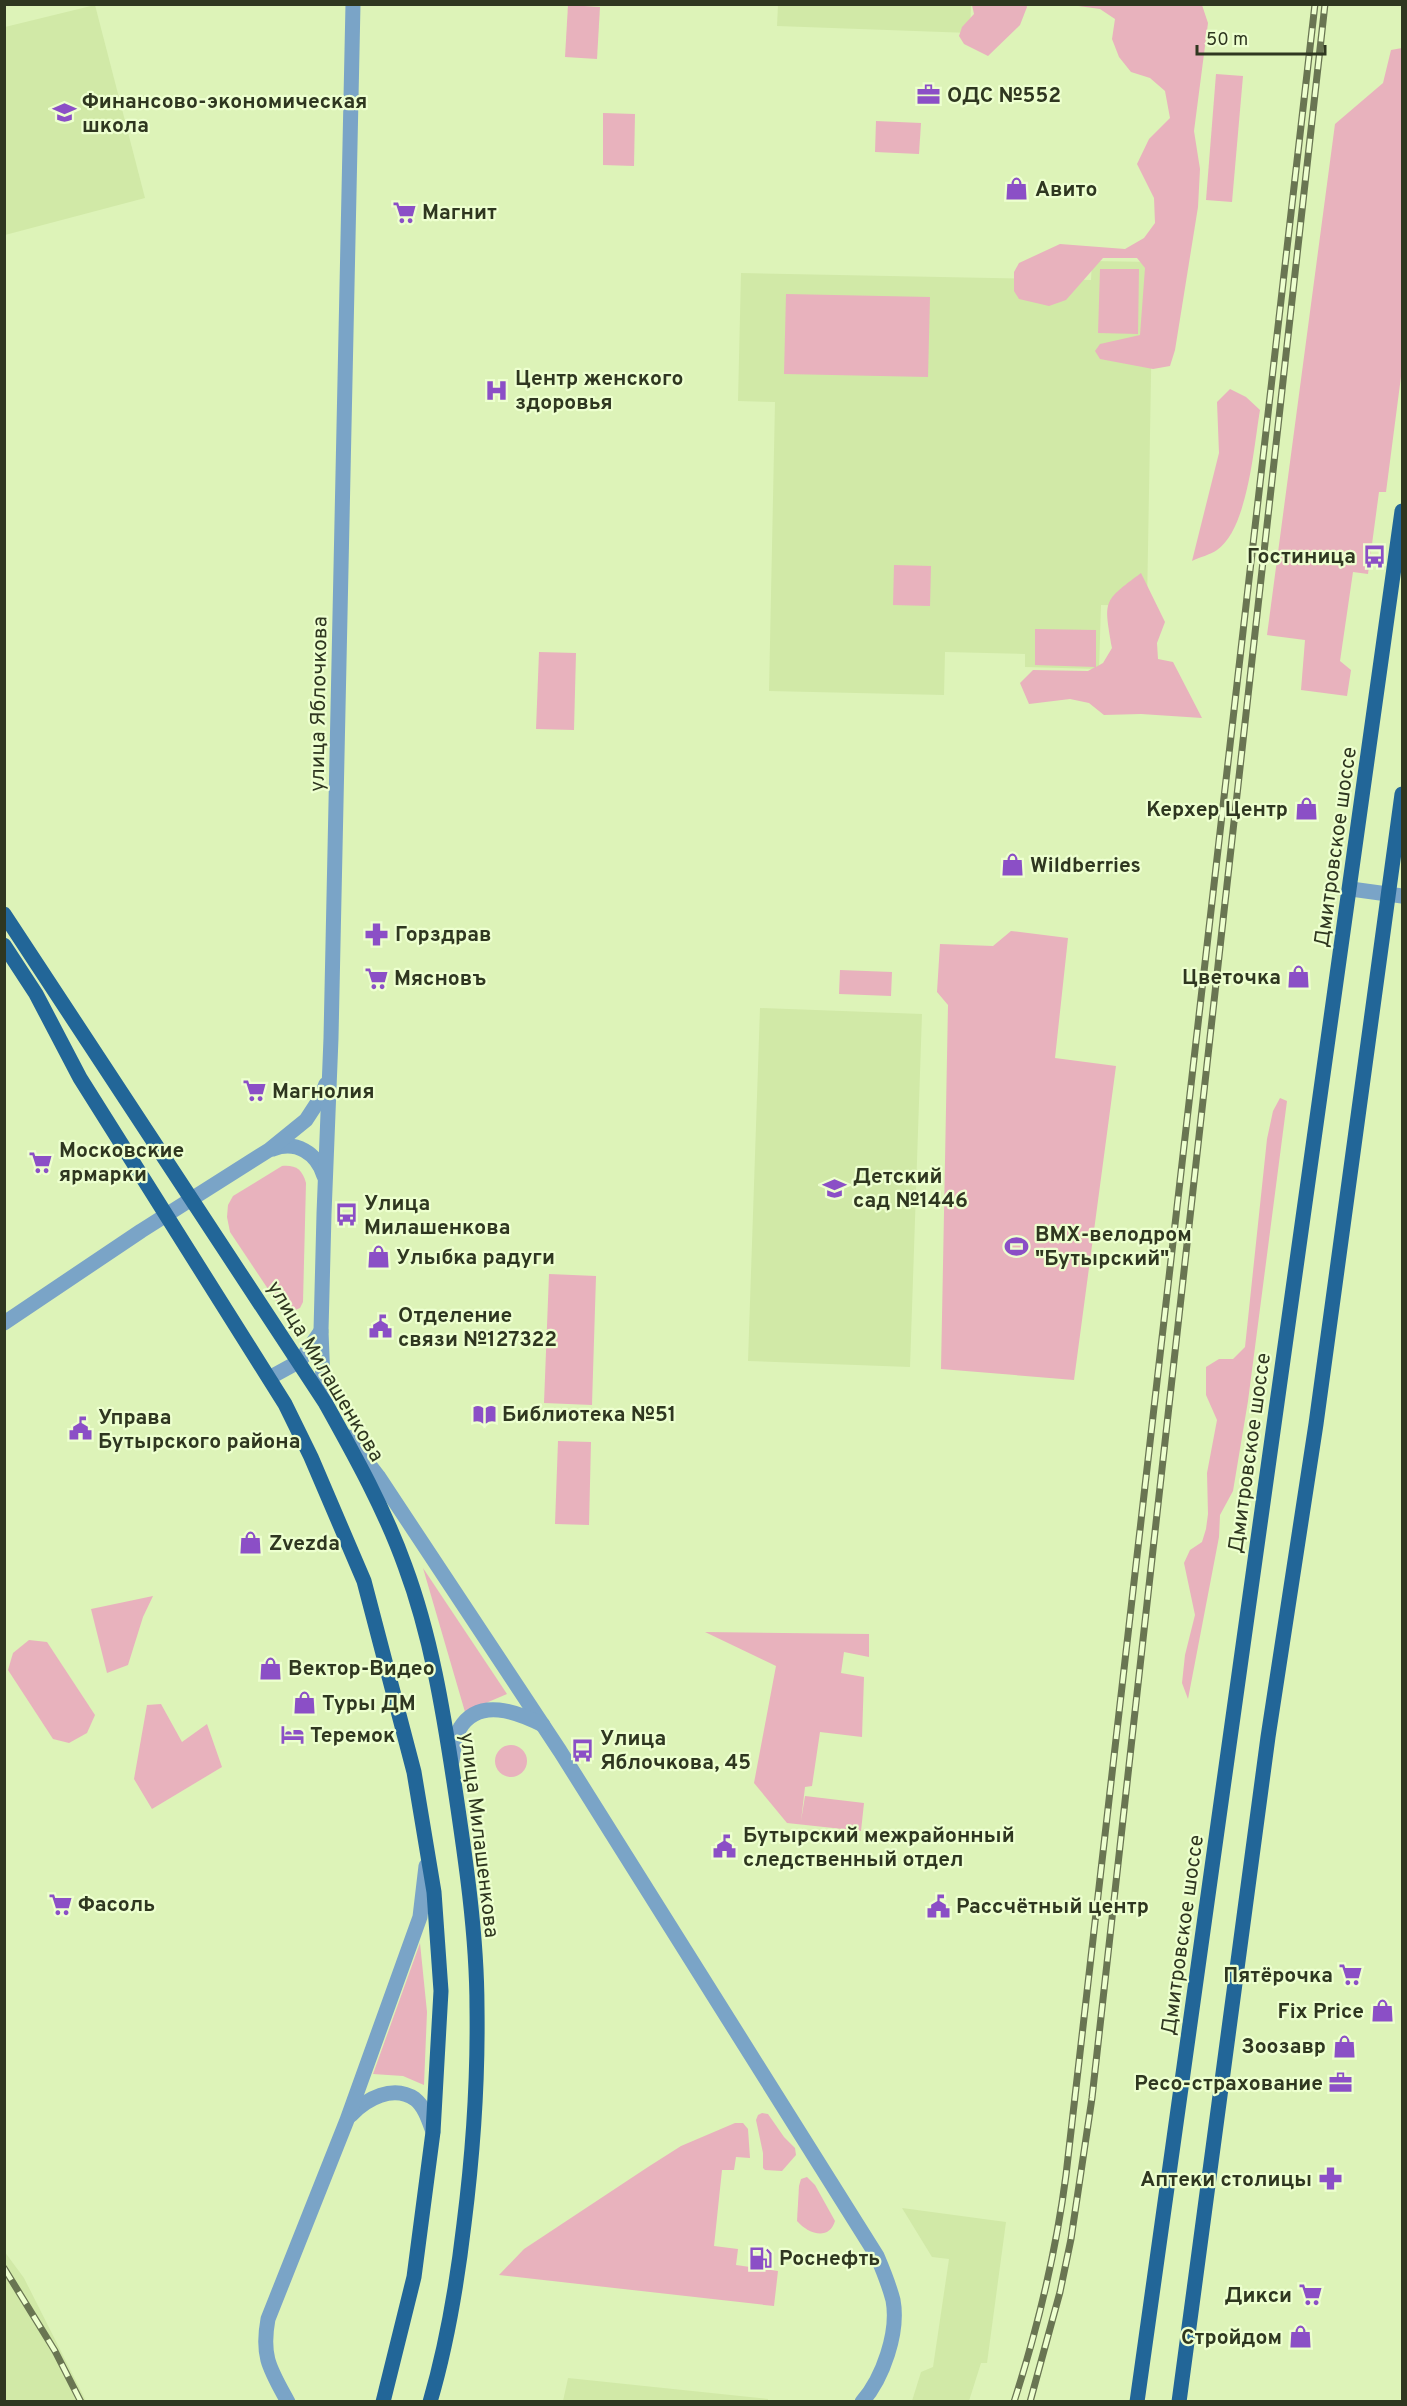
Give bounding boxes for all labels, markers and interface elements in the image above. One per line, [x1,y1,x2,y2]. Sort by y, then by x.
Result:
scale bar [1197,18,1324,56]
text: 50 m [1206,29,1248,52]
office icon: ОДС №552 [916,82,942,108]
place label: ОДС №552 [947,83,1061,110]
place label: Финансово-экономическая школа [82,89,367,140]
school or university icon: Финансово-экономическая школа [51,100,77,126]
shop icon: Авито [1004,176,1030,202]
place label: Авито [1035,177,1097,204]
supermarket icon: Магнит [391,199,417,225]
place label: Магнит [422,200,497,227]
place label: Центр женского здоровья [515,366,684,417]
hospital icon: Центр женского здоровья [484,377,510,403]
bus stop icon: Гостиница [1361,543,1387,569]
place label: Гостиница [1247,544,1356,571]
street label: улица Яблочкова [304,616,335,792]
street label: Дмитровское шоссе [1309,745,1364,949]
shop icon: Керхер Центр [1293,796,1319,822]
place label: Керхер Центр [1146,797,1288,824]
shop icon: Wildberries [999,852,1025,878]
place label: Wildberries [1030,853,1141,880]
pharmacy icon: Горздрав [364,921,390,947]
place label: Горздрав [395,922,491,949]
shop icon: Цветочка [1286,964,1312,990]
supermarket icon: Мясновъ [363,965,389,991]
place label: Цветочка [1182,965,1281,992]
place label: Мясновъ [394,966,486,993]
supermarket icon: Магнолия [241,1078,267,1104]
place label: Магнолия [272,1079,375,1106]
place label: Московские ярмарки [59,1138,184,1189]
supermarket icon: Московские ярмарки [28,1149,54,1175]
place label: Детский сад №1446 [853,1164,968,1215]
school or university icon: Детский сад №1446 [822,1175,848,1201]
place label: Улица Милашенкова [364,1191,510,1242]
bus stop icon: Улица Милашенкова [333,1202,359,1228]
place label: BMX-велодром "Бутырский" [1035,1222,1192,1273]
sports icon: BMX-велодром "Бутырский" [1004,1233,1030,1259]
shop icon: Улыбка радуги [365,1244,391,1270]
place label: Улыбка радуги [396,1245,555,1272]
street label: улица Милашенкова [260,1276,389,1467]
place label: Отделение связи №127322 [398,1303,557,1354]
public building icon: Отделение связи №127322 [367,1314,393,1340]
street label: Дмитровское шоссе [1223,1351,1278,1555]
library icon: Библиотека №51 [471,1401,497,1427]
place label: Библиотека №51 [502,1402,676,1429]
place label: Управа Бутырского района [98,1405,300,1456]
public building icon: Управа Бутырского района [67,1416,93,1442]
shop icon: Zvezda [238,1530,264,1556]
place label: Zvezda [269,1531,340,1558]
shop icon: Вектор-Видео [257,1655,283,1681]
place label: Вектор-Видео [288,1656,435,1683]
shop icon: Туры ДМ [291,1690,317,1716]
place label: Туры ДМ [322,1691,416,1718]
hotel icon: Теремок [279,1722,305,1748]
place label: Теремок [310,1723,395,1750]
place label: Улица Яблочкова, 45 [600,1726,751,1777]
street label: улица Милашенкова [453,1731,504,1939]
bus stop icon: Улица Яблочкова, 45 [569,1737,595,1763]
place label: Бутырский межрайонный следственный отдел [743,1823,1015,1874]
street label: Дмитровское шоссе [1156,1833,1211,2037]
public building icon: Бутырский межрайонный следственный отдел [712,1834,738,1860]
supermarket icon: Фасоль [47,1891,73,1917]
place label: Фасоль [78,1892,155,1919]
public building icon: Рассчётный центр [925,1893,951,1919]
place label: Рассчётный центр [956,1894,1149,1921]
supermarket icon: Пятёрочка [1338,1962,1364,1988]
place label: Пятёрочка [1223,1963,1333,1990]
shop icon: Fix Price [1369,1998,1395,2024]
place label: Fix Price [1278,1999,1364,2026]
shop icon: Зоозавр [1331,2033,1357,2059]
place label: Зоозавр [1241,2034,1326,2061]
office icon: Ресо-страхование [1328,2070,1354,2096]
place label: Ресо-страхование [1134,2071,1323,2098]
pharmacy icon: Аптеки столицы [1317,2166,1343,2192]
place label: Аптеки столицы [1140,2167,1312,2194]
fuel station icon: Роснефть [748,2245,774,2271]
place label: Роснефть [779,2246,880,2273]
supermarket icon: Дикси [1297,2282,1323,2308]
place label: Дикси [1225,2283,1292,2310]
shop icon: Стройдом [1287,2324,1313,2350]
place label: Стройдом [1181,2325,1282,2352]

